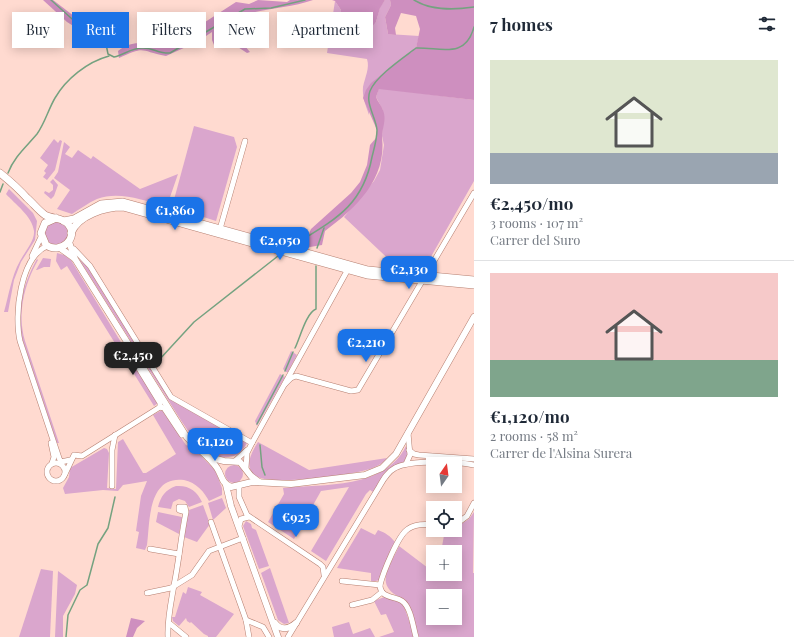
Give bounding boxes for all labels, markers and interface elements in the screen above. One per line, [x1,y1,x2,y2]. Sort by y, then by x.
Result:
chip: Buy [12,12,64,48]
chip: Rent [72,12,129,48]
chip: Filters [137,12,206,48]
chip: New [214,12,269,48]
chip: Apartment [277,12,373,48]
text: 7 homes [490,13,553,35]
icon: filters [756,13,778,35]
icon: home [598,86,670,158]
text: €2,450/mo [490,192,573,214]
pin: €1,860 [142,197,208,231]
text: €1,860 [155,201,195,218]
text: 3 rooms · 107 m² [490,214,583,231]
pin: €2,050 [247,227,313,261]
text: €2,050 [259,231,301,248]
text: Carrer del Suro [490,231,580,248]
pin: €2,130 [376,256,442,290]
text: €2,130 [390,260,428,277]
icon: home [598,299,670,371]
pin: €2,210 [333,329,399,363]
text: €2,210 [347,333,385,350]
pin: €2,450 [100,342,166,376]
text: €2,450 [113,346,153,363]
text: €1,120/mo [490,405,570,427]
text: 2 rooms · 58 m² [490,427,578,444]
pin: €1,120 [182,428,248,462]
text: €1,120 [197,432,233,449]
text: Carrer de l'Alsina Surera [490,444,632,461]
north arrow [426,457,462,493]
map controls [426,457,462,625]
button: locate [426,501,462,537]
pin: €925 [272,504,320,538]
text: €925 [282,508,310,525]
button: + [426,545,462,581]
button: − [426,589,462,625]

